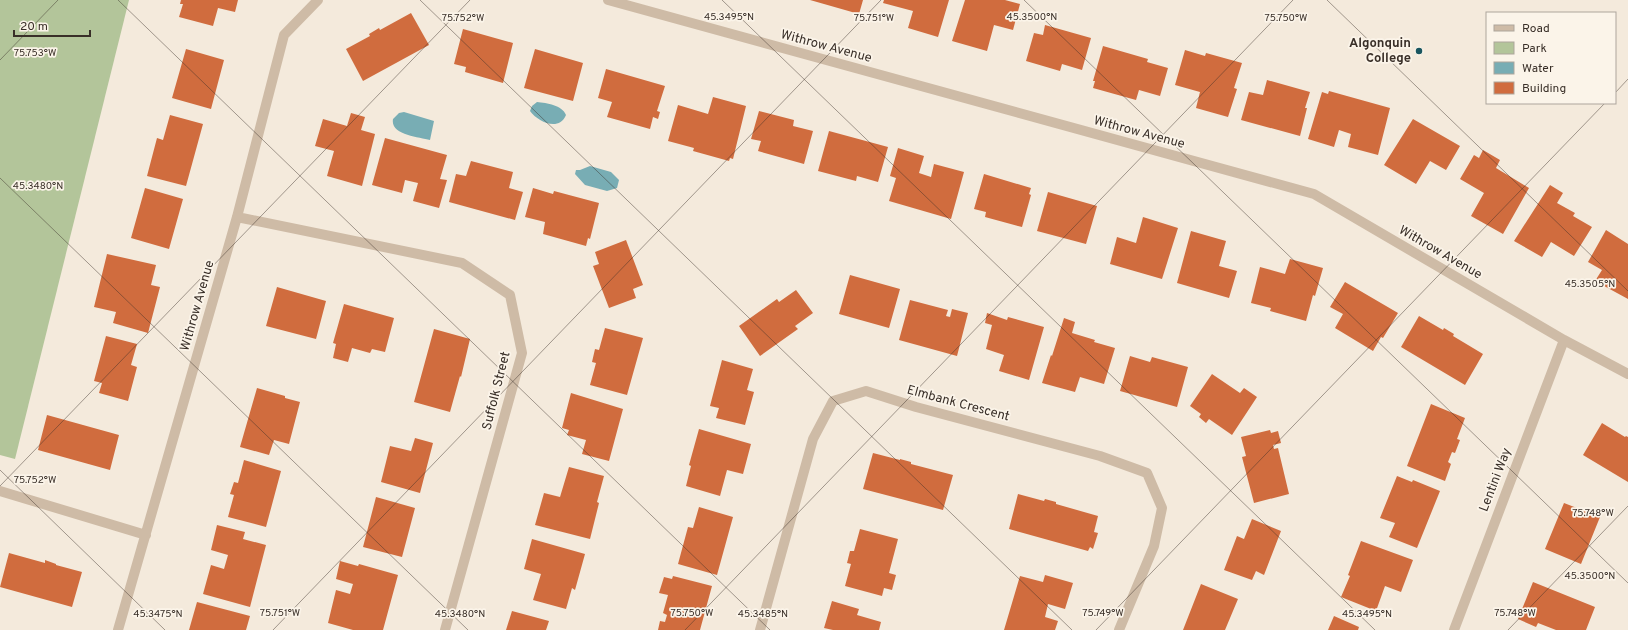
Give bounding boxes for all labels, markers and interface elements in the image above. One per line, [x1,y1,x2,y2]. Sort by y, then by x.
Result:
text: 45.3495°N [704,11,754,24]
text: 45.3500°N [1007,11,1057,24]
scale bar [14,12,90,38]
text: 75.752°W [442,12,484,25]
text: 75.751°W [854,12,894,25]
text: 75.750°W [1264,12,1308,25]
legend [1486,12,1616,104]
text: 20 m [20,19,48,35]
text: Road [1522,21,1550,37]
street label: Withrow Avenue [779,27,873,67]
place label: Algonquin College [1349,36,1411,67]
text: Park [1522,41,1547,57]
marker: Algonquin College [1414,46,1424,56]
text: 75.753°W [14,47,56,60]
text: Water [1522,61,1554,77]
text: Building [1522,81,1566,97]
street label: Withrow Avenue [1092,113,1186,153]
text: 45.3480°N [13,180,63,193]
street label: Withrow Avenue [1396,223,1484,283]
street label: Withrow Avenue [177,259,219,353]
text: 45.3505°N [1565,278,1615,291]
street label: Suffolk Street [480,350,514,432]
street label: Elmbank Crescent [905,383,1011,425]
street label: Lentini Way [1476,446,1516,514]
text: 75.752°W [14,474,56,487]
text: 75.748°W [1572,507,1614,520]
text: 45.3500°N [1565,570,1615,583]
text: 75.751°W [260,607,300,620]
text: 75.750°W [670,607,714,620]
text: 75.749°W [1082,607,1124,620]
text: 75.748°W [1494,607,1536,620]
text: 45.3475°N [133,608,183,621]
text: 45.3480°N [435,608,485,621]
text: 45.3485°N [738,608,788,621]
text: 45.3495°N [1342,608,1392,621]

